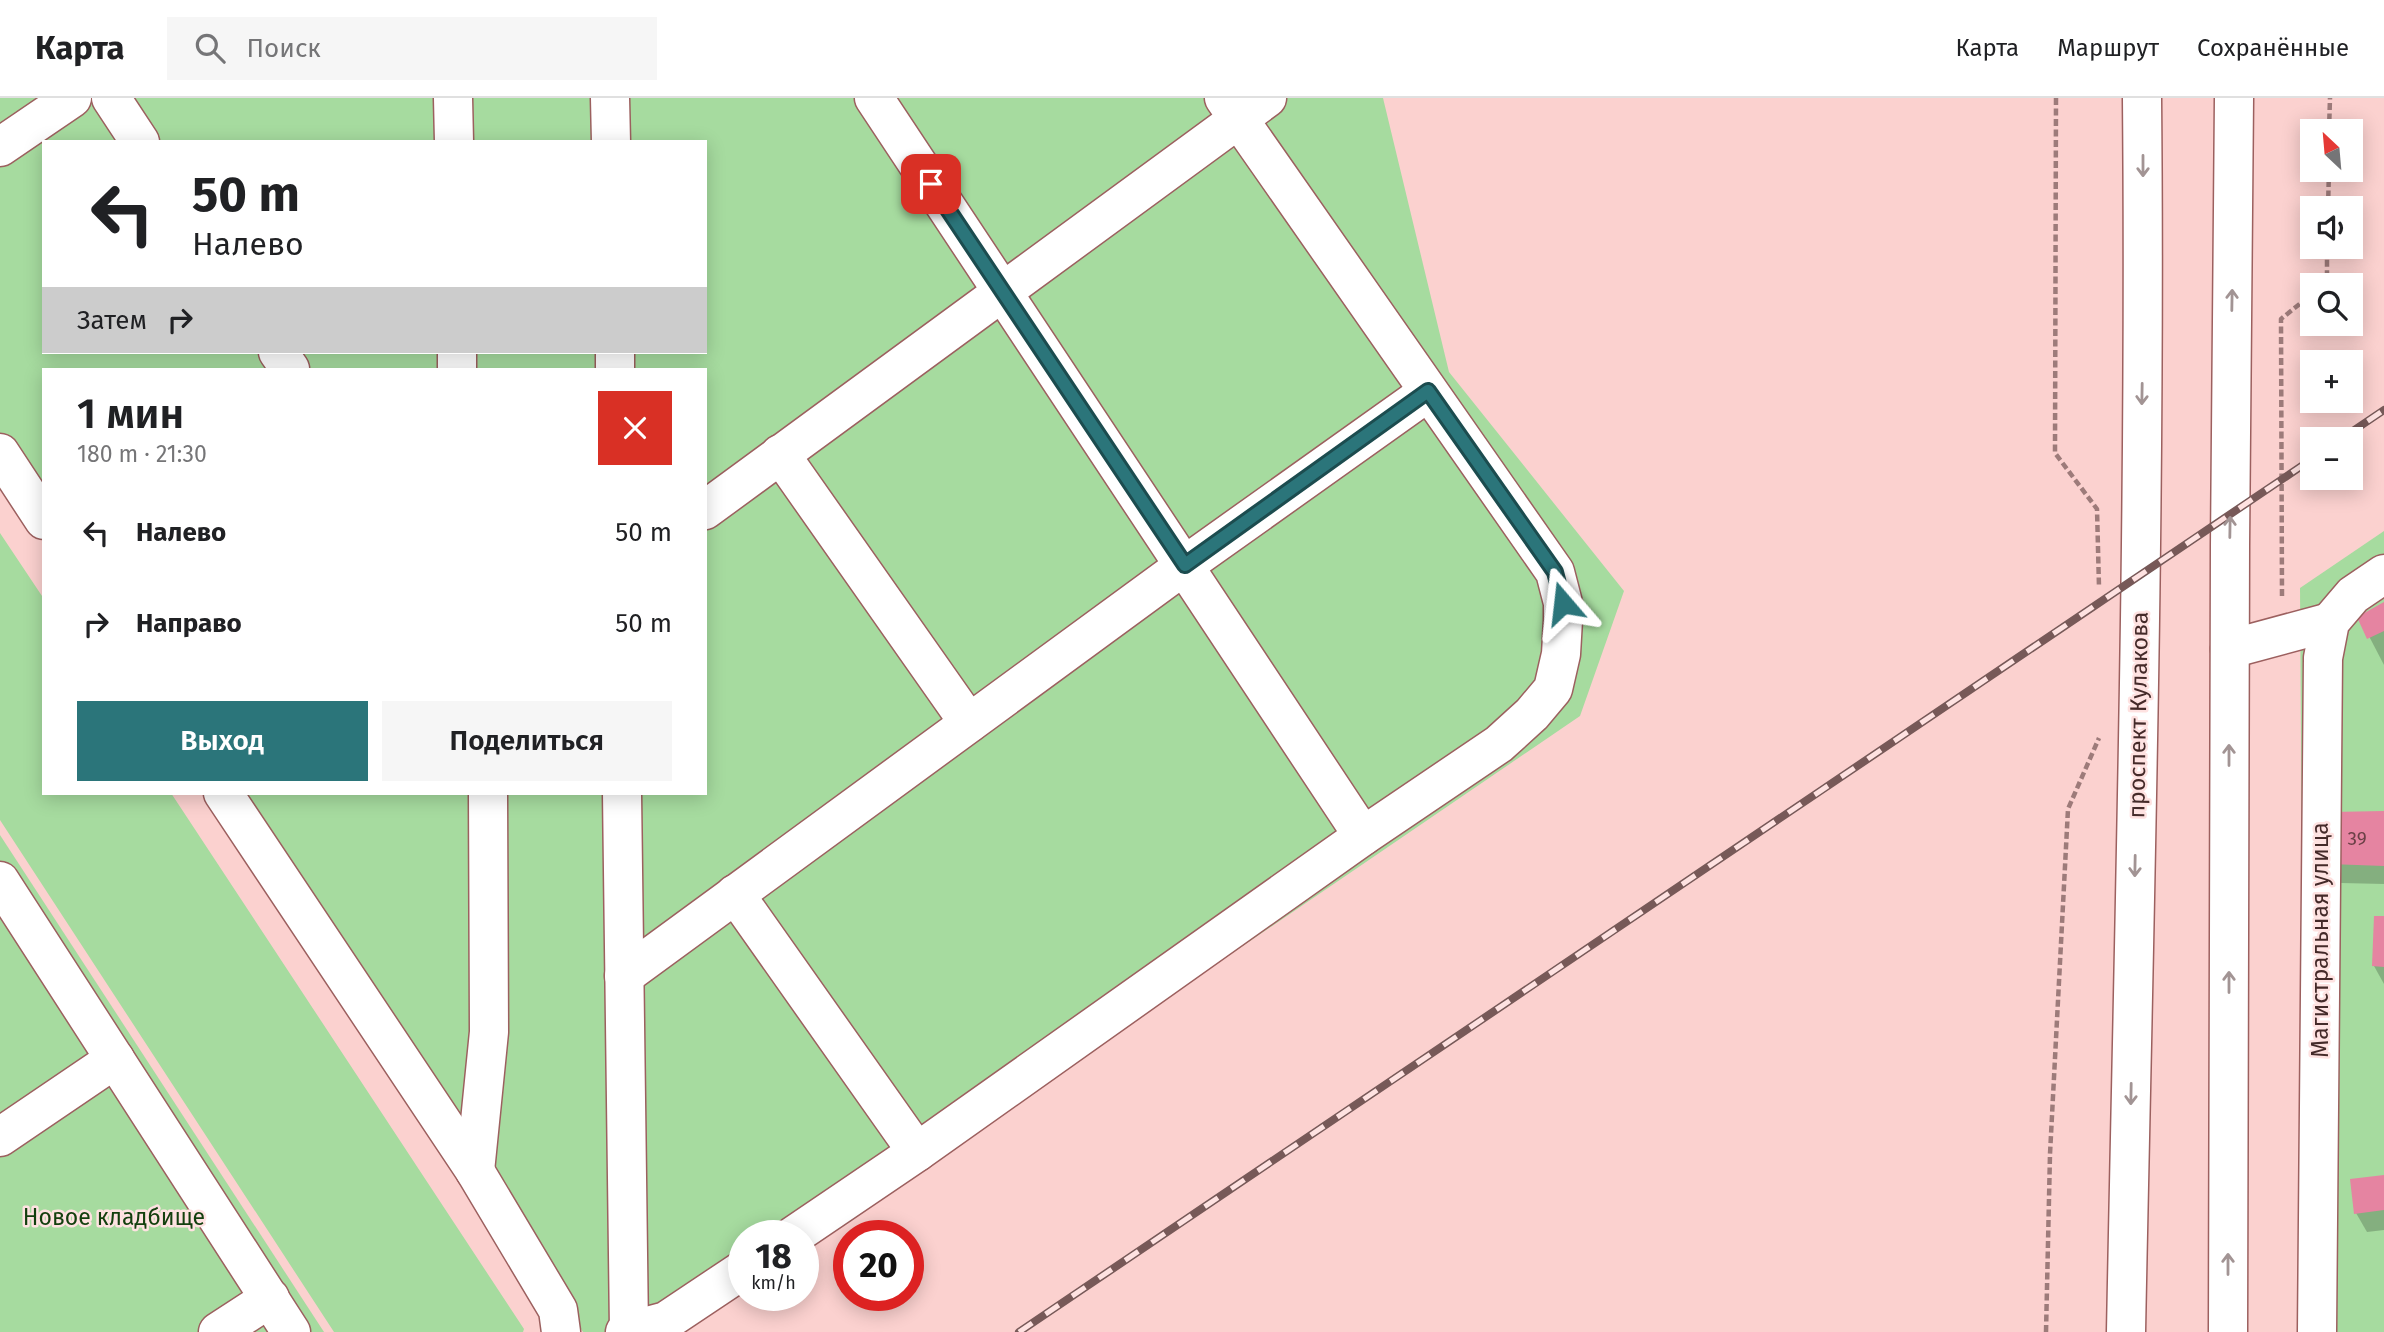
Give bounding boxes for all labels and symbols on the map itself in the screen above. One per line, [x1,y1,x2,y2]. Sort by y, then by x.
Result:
north arrow [2300,119,2362,182]
pin [901,154,961,214]
one-way arrow [2136,154,2150,177]
one-way arrow [2225,289,2239,312]
one-way arrow [2136,382,2149,405]
one-way arrow [2223,516,2237,539]
position arrow [1526,566,1600,640]
street label: проспект Кулакова [2122,611,2154,819]
one-way arrow [2222,744,2236,767]
street label: Магистральная улица [2306,822,2334,1058]
house number: 39 [2347,827,2367,850]
one-way arrow [2129,854,2142,877]
one-way arrow [2222,971,2236,994]
one-way arrow [2124,1082,2138,1105]
park label: Новое кладбище [23,1203,205,1231]
speed limit sign: 20 [833,1220,924,1311]
one-way arrow [2221,1253,2235,1276]

